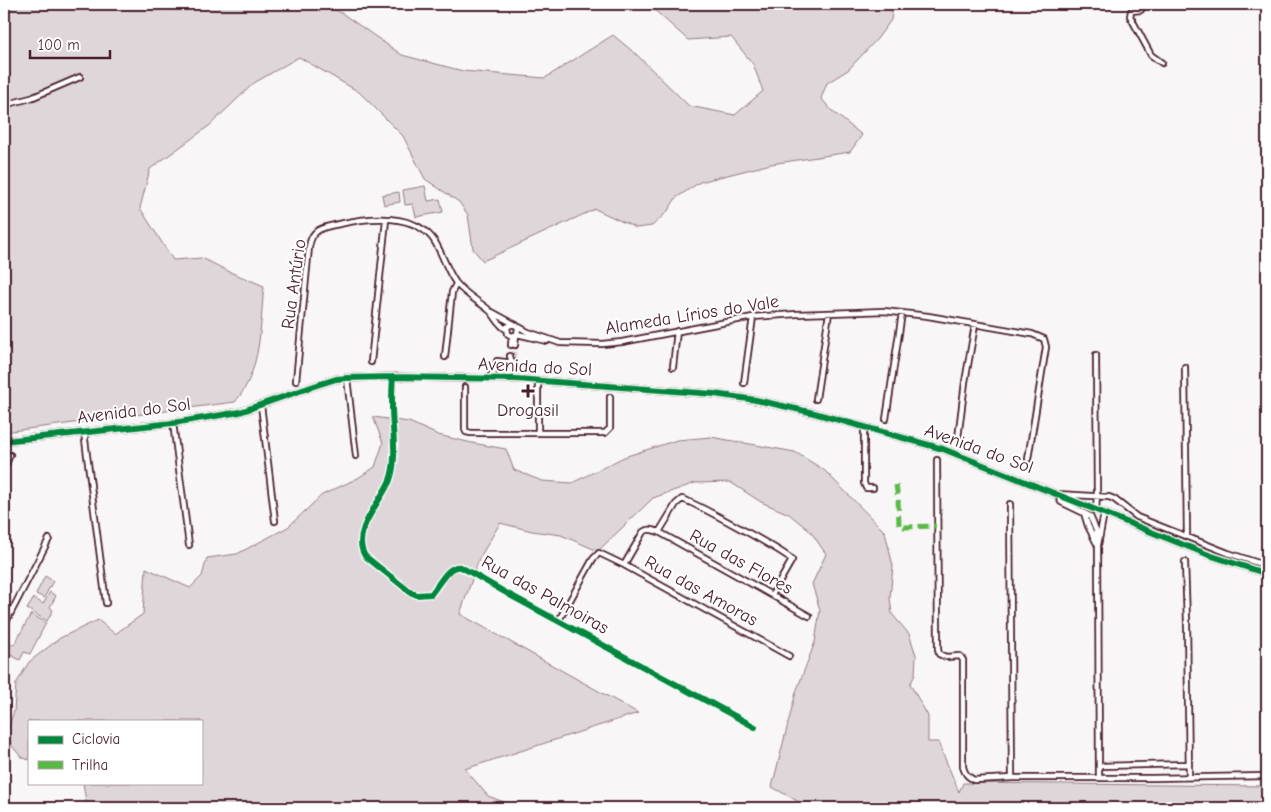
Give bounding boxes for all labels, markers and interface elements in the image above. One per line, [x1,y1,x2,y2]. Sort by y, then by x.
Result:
scale bar [30,28,110,60]
text: 100 m [38,36,80,54]
street label: Rua Antúrio [277,238,311,330]
street label: Alameda Lírios do Vale [604,291,780,339]
street label: Avenida do Sol [478,354,592,380]
marker: Drogasil [522,385,534,397]
street label: Avenida do Sol [76,394,192,428]
place label: Drogasil [497,400,559,421]
street label: Avenida do Sol [922,420,1036,478]
street label: Rua das Flores [686,525,796,599]
street label: Rua das Palmoiras [478,551,612,639]
street label: Rua das Amoras [641,551,761,631]
legend [28,720,202,784]
text: Ciclovia [72,730,120,748]
text: Trilha [72,756,108,774]

